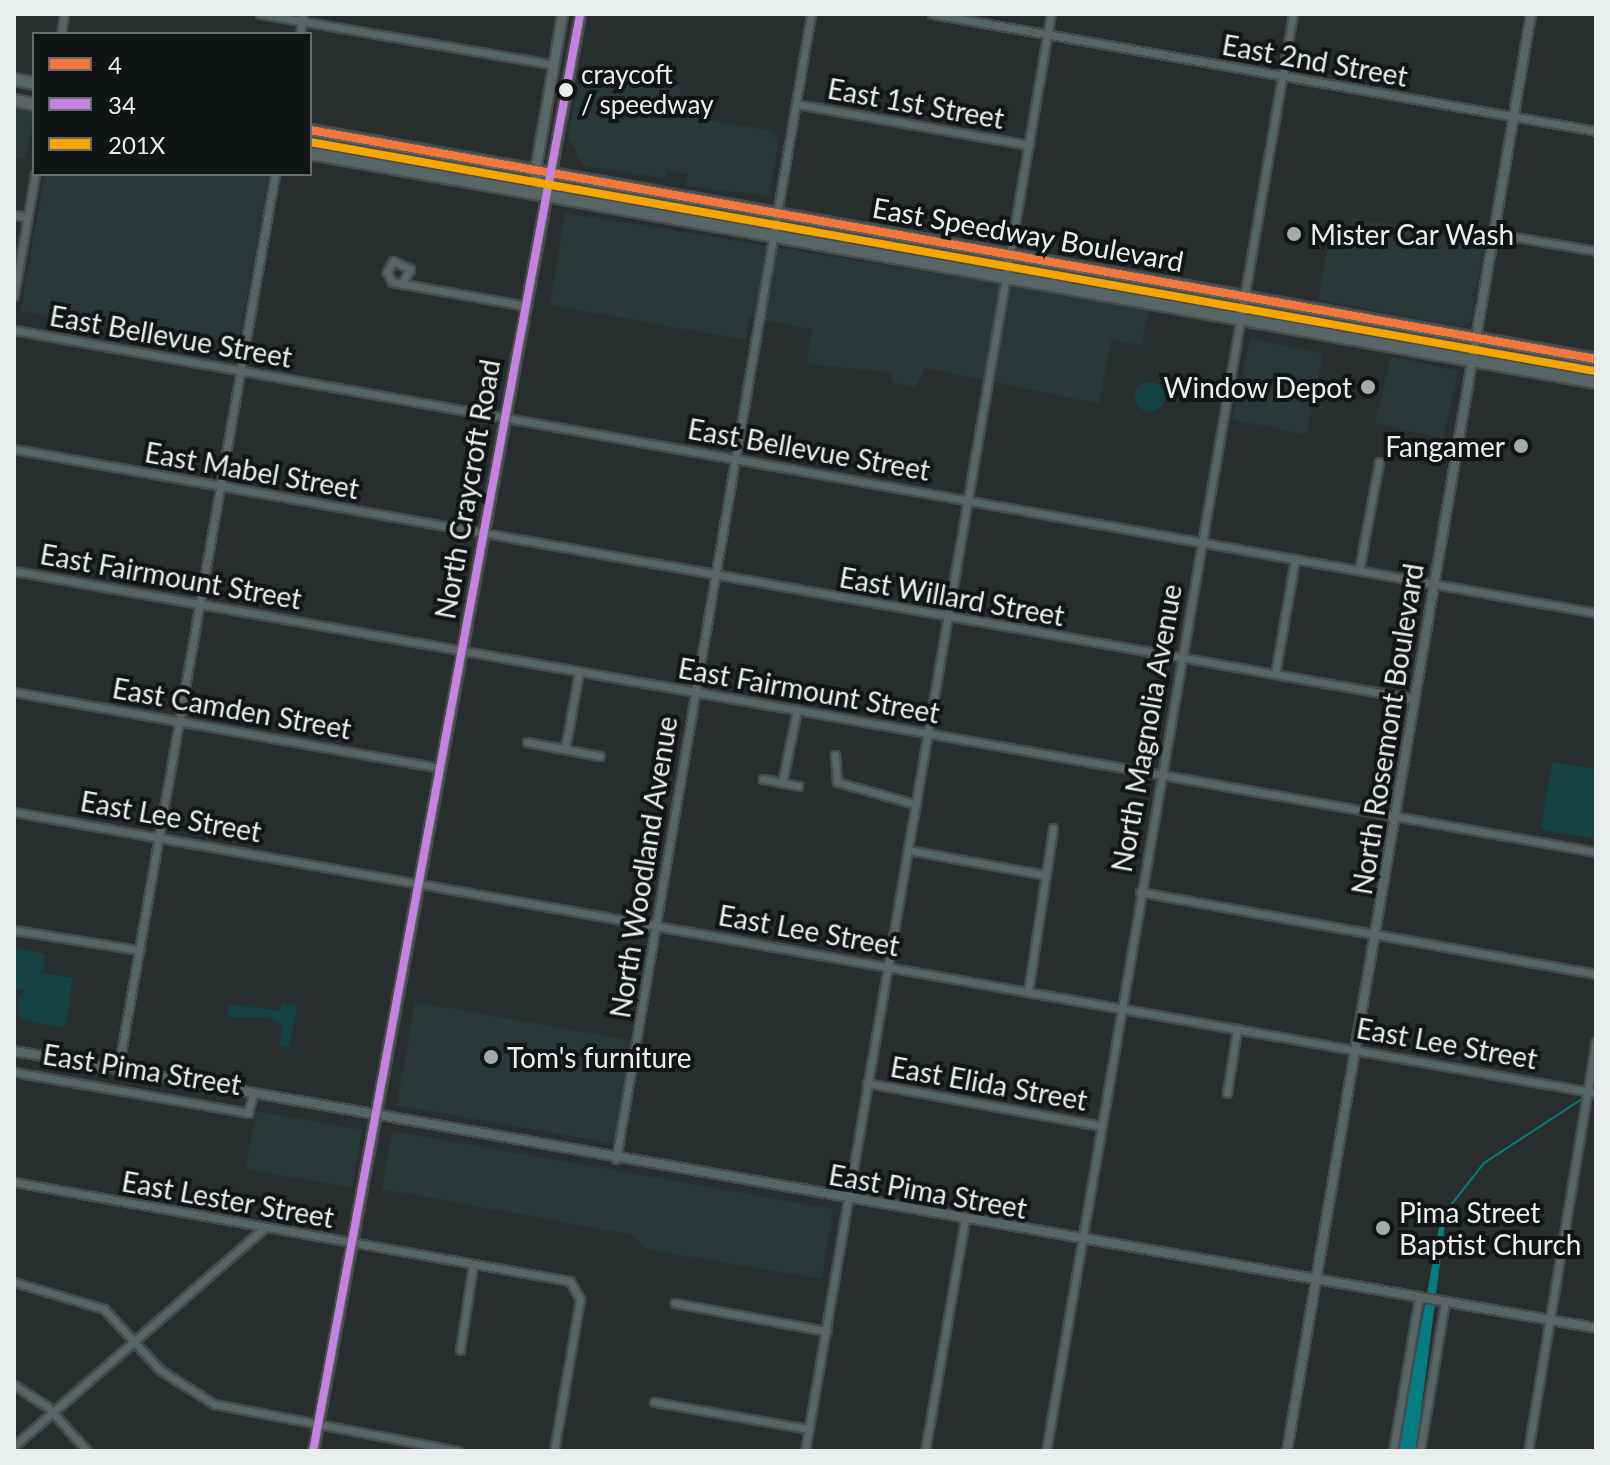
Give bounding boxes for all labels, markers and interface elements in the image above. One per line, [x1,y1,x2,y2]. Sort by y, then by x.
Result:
street label: East 2nd Street [1220,27,1410,93]
legend [32,32,312,176]
text: 4 [108,50,122,79]
place label: craycoft / speedway [581,59,714,120]
street label: East 1st Street [825,71,1007,135]
marker: craycoft / speedway [558,82,574,98]
text: 34 [108,90,136,119]
text: 201X [108,130,165,159]
street label: East Speedway Boulevard [870,190,1186,278]
place label: Mister Car Wash [1310,217,1516,251]
marker: Mister Car Wash [1285,225,1303,243]
street label: East Bellevue Street [47,298,295,374]
street label: North Craycroft Road [428,357,506,621]
place label: Window Depot [1163,370,1352,404]
marker: Window Depot [1359,378,1377,396]
street label: East Bellevue Street [685,411,933,487]
place label: Fangamer [1385,429,1505,463]
street label: East Mabel Street [142,435,362,505]
marker: Fangamer [1512,437,1530,455]
street label: East Fairmount Street [38,536,304,616]
street label: East Willard Street [837,560,1067,632]
street label: North Rosemont Boulevard [1344,561,1430,897]
street label: North Magnolia Avenue [1104,581,1188,875]
street label: East Fairmount Street [676,650,942,730]
street label: East Camden Street [110,670,354,746]
street label: North Woodland Avenue [602,713,684,1021]
street label: East Lee Street [78,784,264,848]
street label: East Lee Street [716,898,902,962]
street label: East Lee Street [1354,1011,1540,1075]
street label: East Pima Street [40,1037,244,1101]
place label: Tom's furniture [507,1040,692,1074]
marker: Tom's furniture [482,1048,500,1066]
street label: East Elida Street [888,1049,1090,1117]
street label: East Pima Street [826,1157,1030,1225]
street label: East Lester Street [119,1164,337,1234]
place label: Pima Street Baptist Church [1399,1195,1581,1261]
marker: Pima Street Baptist Church [1374,1219,1392,1237]

